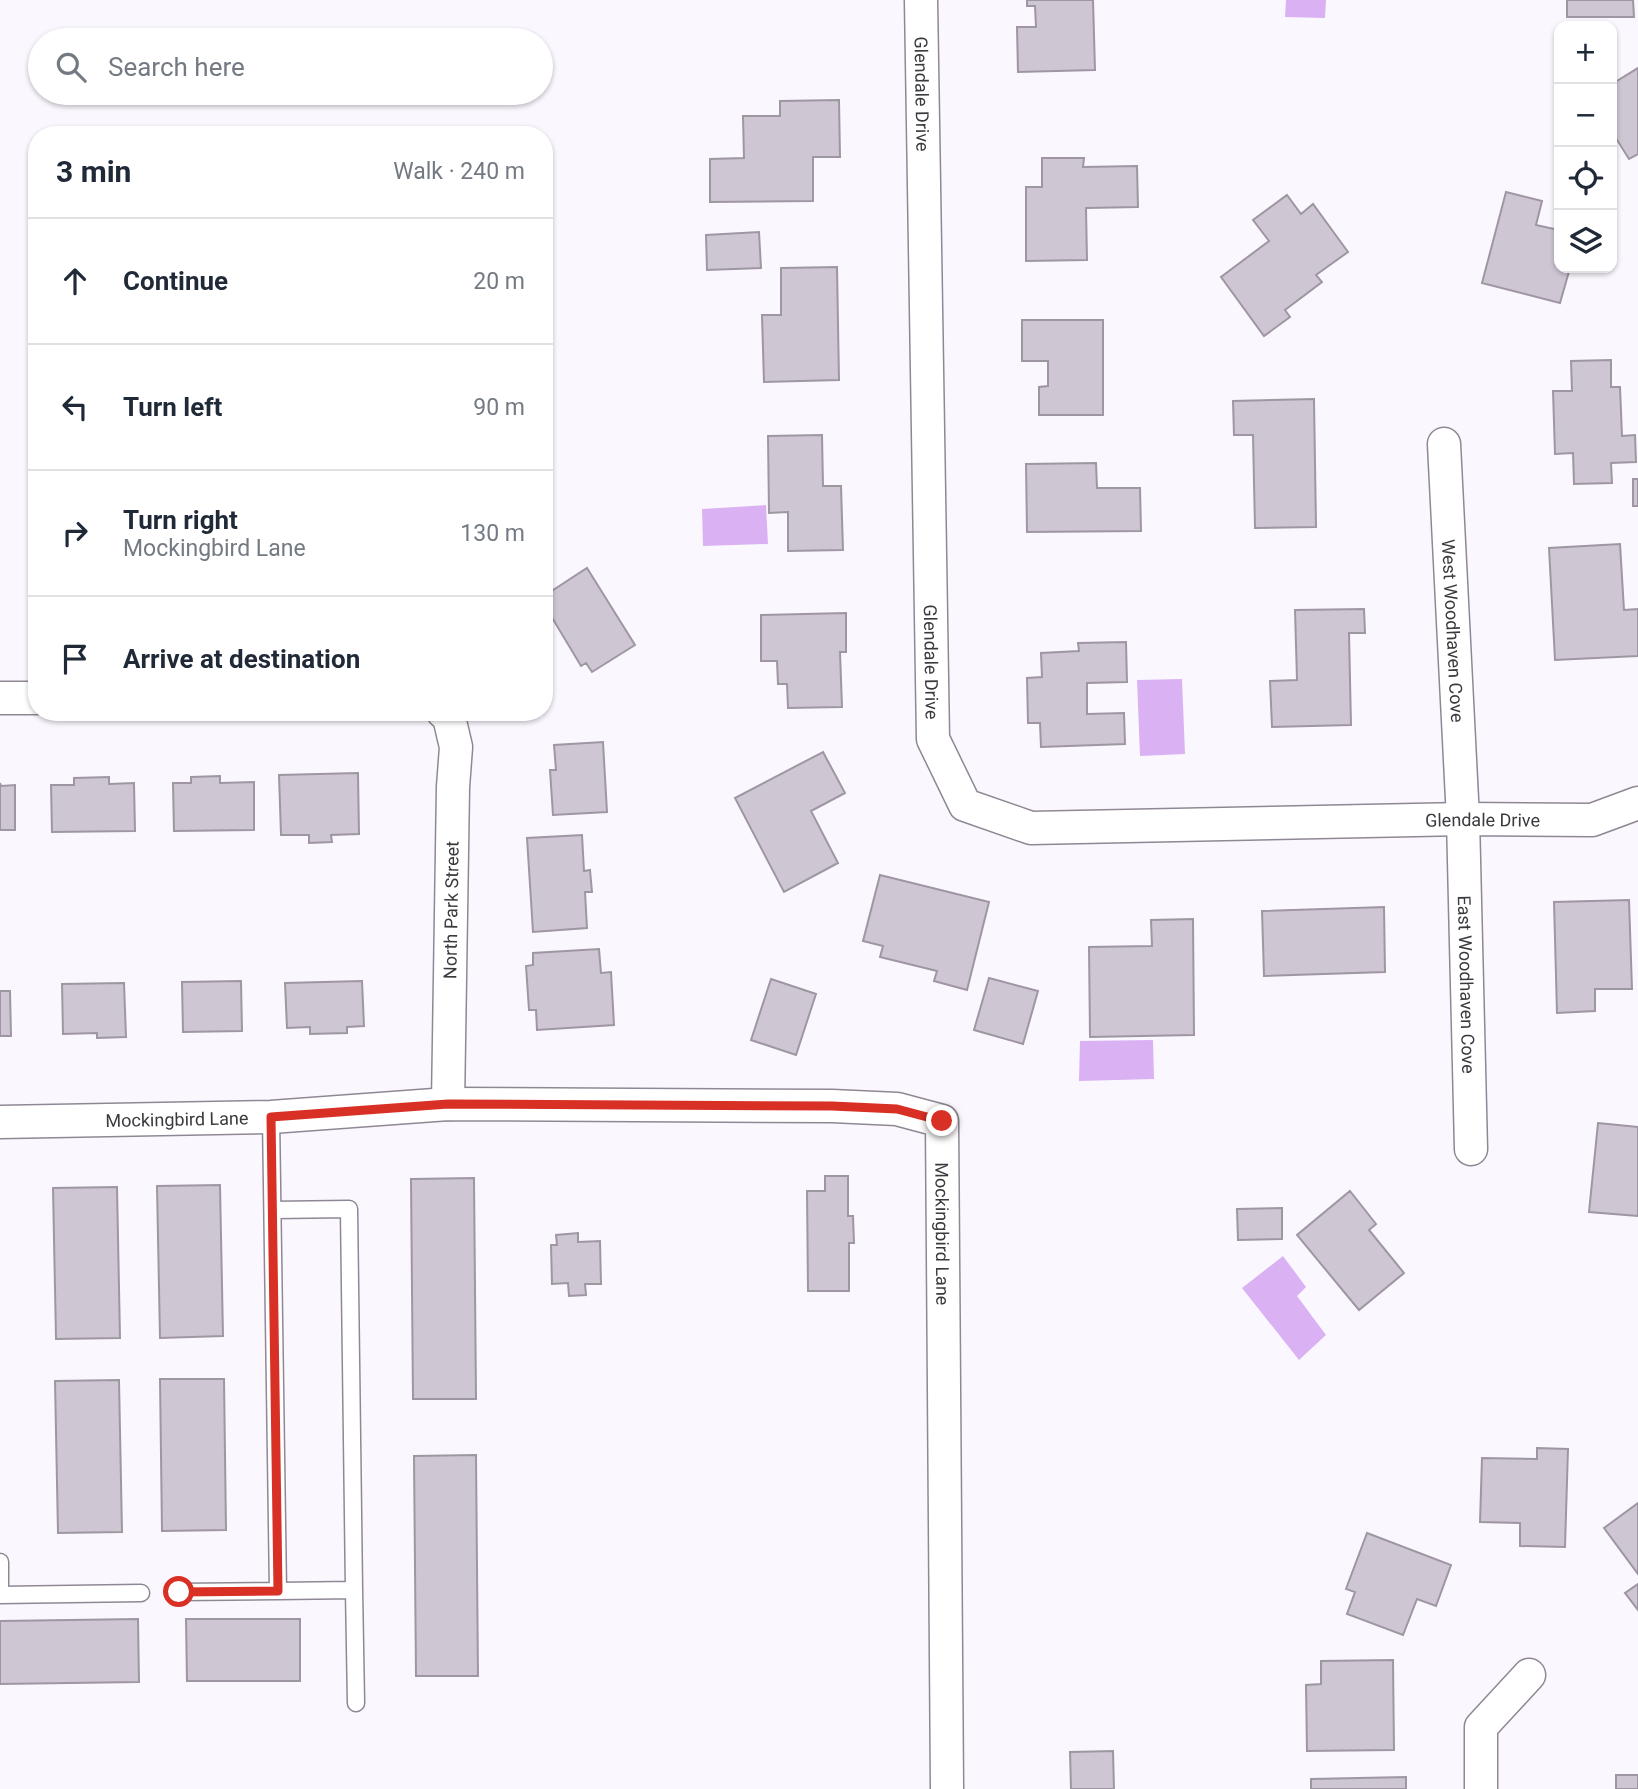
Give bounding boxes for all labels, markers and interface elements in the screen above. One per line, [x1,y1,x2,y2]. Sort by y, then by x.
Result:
map controls [1554,21,1617,273]
button: + [1554,21,1617,84]
search box [28,28,553,105]
street label: Glendale Drive [911,36,934,152]
icon: search [52,48,90,86]
text: Search here [108,52,245,82]
button: − [1554,84,1617,147]
button: locate [1554,147,1617,210]
text: 3 min [56,154,131,189]
text: Walk · 240 m [393,158,525,185]
button: layers [1554,210,1617,273]
icon: ahead [56,262,94,300]
text: Continue [123,266,228,296]
text: 20 m [473,268,525,295]
icon: left [56,388,94,426]
text: Turn left [123,392,222,422]
text: 90 m [473,394,525,421]
text: Turn right [123,505,238,535]
icon: right [56,514,94,552]
text: 130 m [460,520,525,547]
text: Mockingbird Lane [123,535,306,562]
street label: West Woodhaven Cove [1438,539,1469,723]
street label: Glendale Drive [920,604,943,720]
icon: arrive [56,640,94,678]
text: Arrive at destination [123,644,360,674]
street label: Glendale Drive [1425,808,1540,830]
street label: North Park Street [439,841,463,979]
street label: East Woodhaven Cove [1454,895,1480,1074]
route end [926,1105,957,1136]
street label: Mockingbird Lane [105,1107,249,1131]
street label: Mockingbird Lane [932,1162,954,1305]
route start [163,1576,194,1607]

